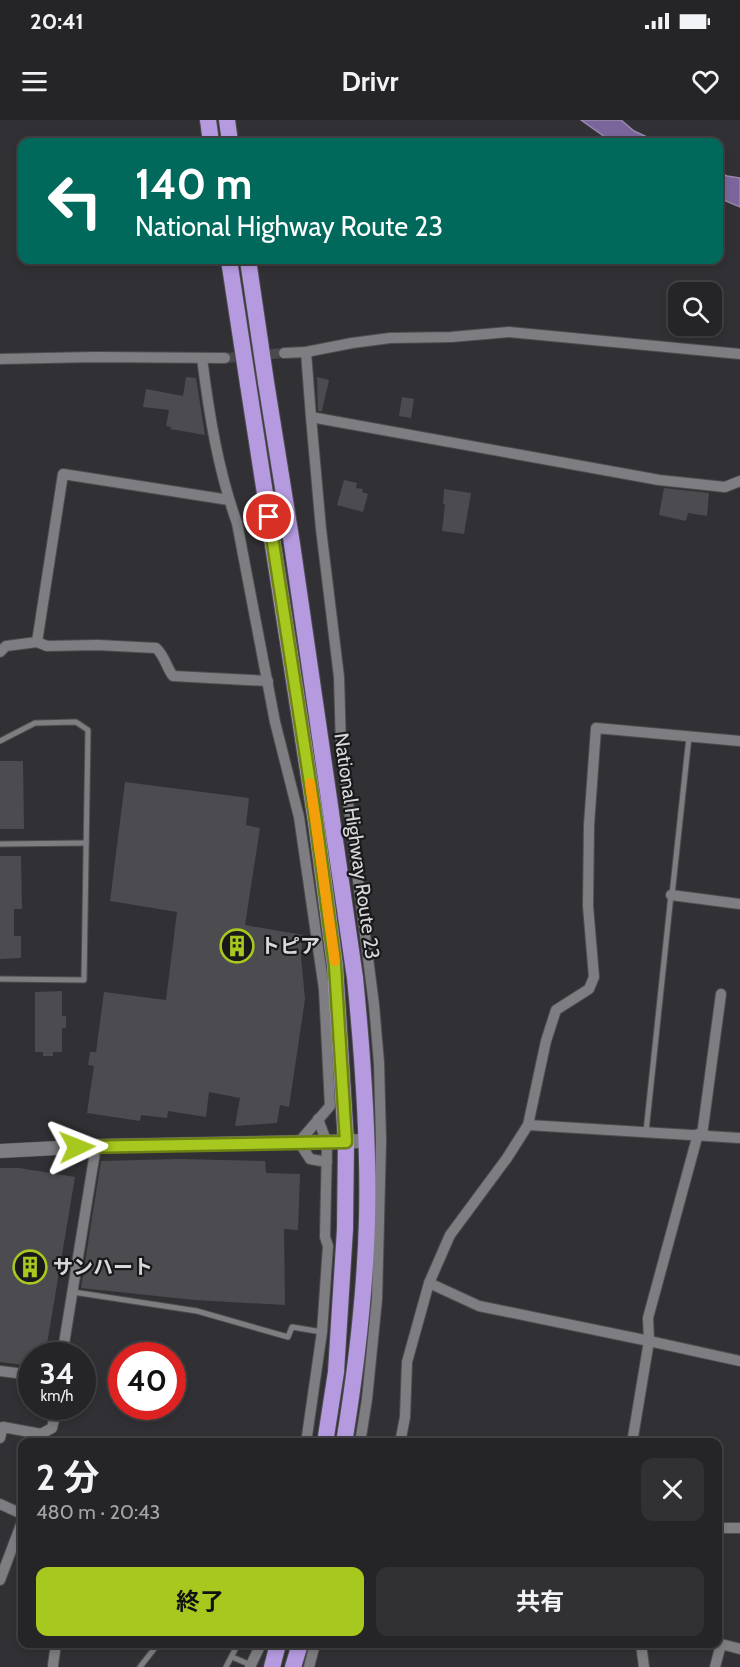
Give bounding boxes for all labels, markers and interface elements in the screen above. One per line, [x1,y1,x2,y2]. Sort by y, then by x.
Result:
text: 20:41 [30,8,84,35]
icon: menu [18,65,51,98]
text: Drivr [342,65,398,98]
icon: heart [689,65,722,98]
text: 140 m [135,158,252,210]
icon: left [36,162,114,240]
text: National Highway Route 23 [135,210,443,243]
map controls [668,282,722,336]
button: search [668,282,722,336]
pin [243,491,294,542]
icon: arrive [252,500,285,533]
street label: National Highway Route 23 [329,731,385,961]
building icon: トピア [219,928,255,964]
place label: トピア [260,934,320,958]
position arrow [45,1115,109,1179]
building icon: サンハート [12,1249,48,1285]
place label: サンハート [53,1255,153,1279]
speed limit sign: 40 [108,1342,186,1420]
text: 34 [40,1355,74,1392]
text: km/h [41,1387,73,1405]
text: 2 分 [36,1455,99,1499]
button: close [641,1458,704,1521]
text: 480 m · 20:43 [36,1500,160,1524]
button: 終了 [36,1567,364,1636]
button: 共有 [376,1567,704,1636]

